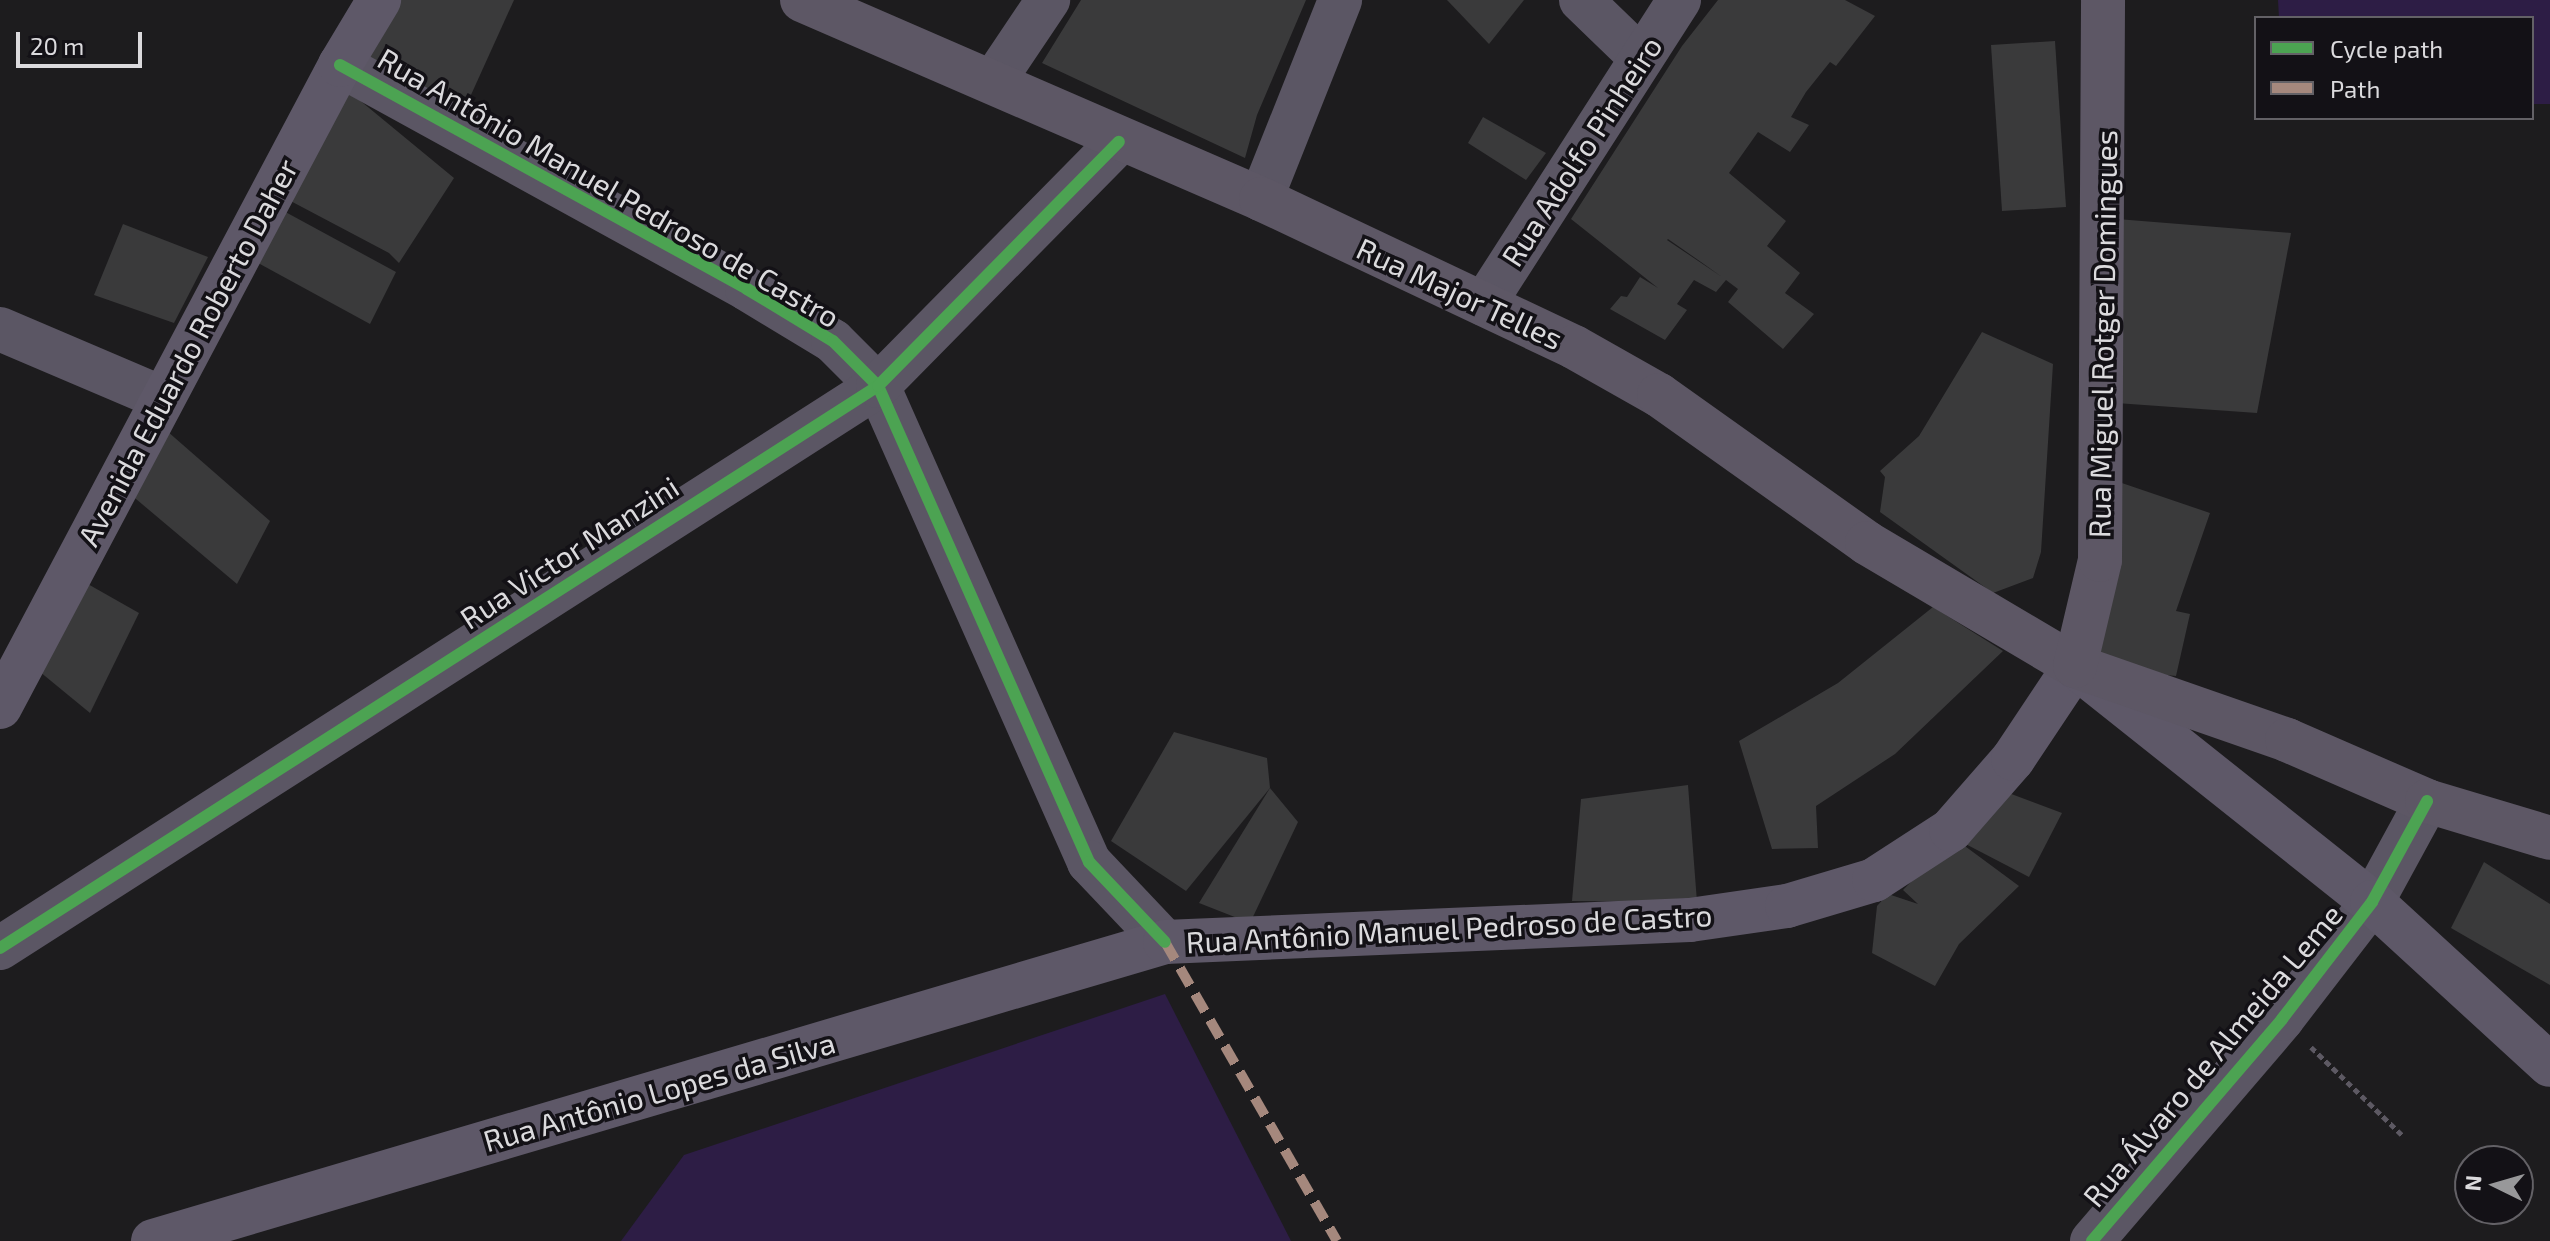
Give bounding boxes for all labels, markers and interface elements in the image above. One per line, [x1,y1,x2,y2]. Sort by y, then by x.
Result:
scale bar [20,16,146,66]
legend [2254,16,2534,120]
street label: Rua Adolfo Pinheiro [1493,29,1669,273]
text: 20 m [30,31,84,60]
text: Cycle path [2330,34,2443,63]
street label: Rua Antônio Manuel Pedroso de Castro [371,39,847,335]
text: Path [2330,74,2380,103]
street label: Rua Miguel Rotger Domingues [2080,129,2124,539]
street label: Avenida Eduardo Roberto Daher [69,152,305,552]
street label: Rua Major Telles [1351,229,1569,357]
street label: Rua Victor Manzini [453,468,685,636]
street label: Rua Antônio Manuel Pedroso de Castro [1184,896,1714,960]
street label: Rua Álvaro de Almeida Leme [2075,896,2349,1214]
street label: Rua Antônio Lopes da Silva [479,1023,839,1159]
north arrow [2454,1145,2534,1225]
text: N [2458,1174,2486,1192]

